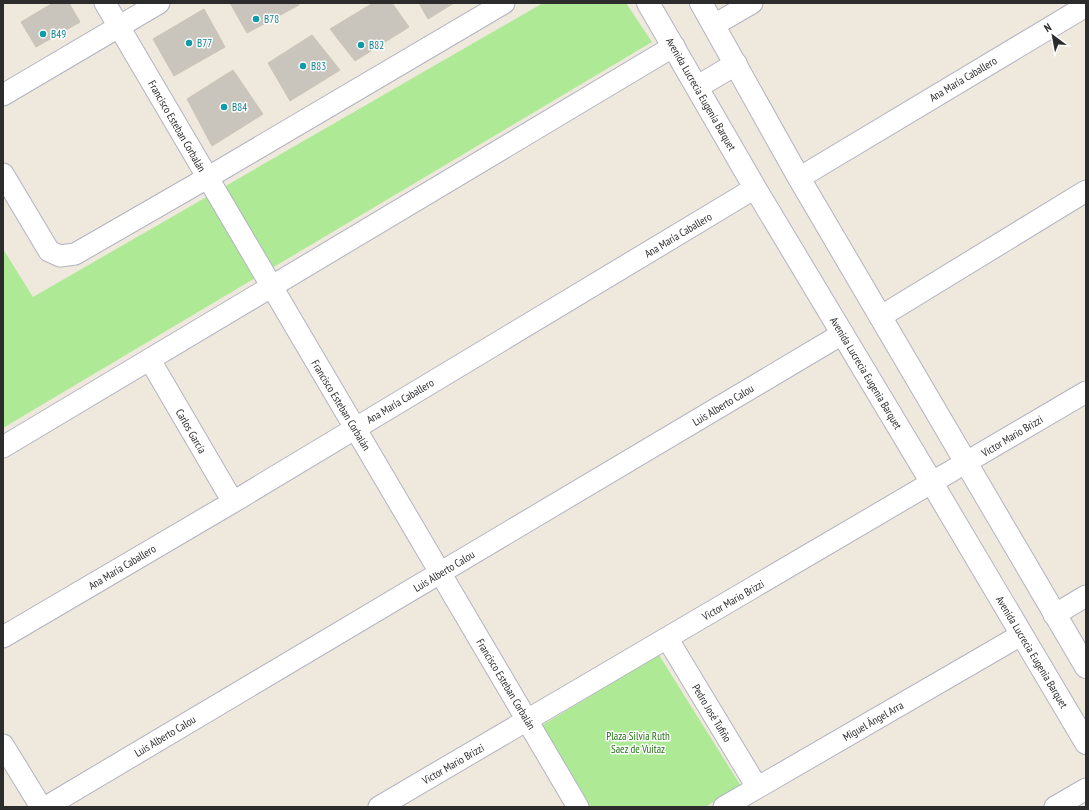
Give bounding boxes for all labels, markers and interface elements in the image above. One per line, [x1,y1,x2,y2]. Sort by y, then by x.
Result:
place label: B78 [264,12,279,26]
marker: B78 [251,14,261,24]
north arrow [1033,16,1073,56]
text: N [1041,20,1054,35]
place label: B49 [51,27,66,41]
marker: B49 [38,29,48,39]
street label: Avenida Lucrecia Eugenia Barquet [663,35,739,153]
place label: B77 [197,36,212,50]
marker: B77 [184,38,194,48]
place label: B82 [369,38,384,52]
marker: B82 [356,40,366,50]
street label: Ana María Caballero [927,53,999,105]
place label: B83 [311,59,326,73]
marker: B83 [298,61,308,71]
street label: Francisco Esteban Corbalán [145,78,209,174]
place label: B84 [232,100,247,114]
marker: B84 [219,102,229,112]
street label: Ana María Caballero [642,209,714,261]
street label: Avenida Lucrecia Eugenia Barquet [827,314,905,432]
street label: Francisco Esteban Corbalán [308,357,374,453]
street label: Ana María Caballero [364,375,436,427]
street label: Luis Alberto Calou [690,381,756,429]
street label: Carlos García [173,406,209,456]
street label: Victor Mario Brizzi [978,412,1045,460]
street label: Ana María Caballero [86,541,158,593]
street label: Luis Alberto Calou [411,547,477,595]
street label: Victor Mario Brizzi [699,577,766,624]
street label: Avenida Lucrecia Eugenia Barquet [993,593,1071,711]
street label: Francisco Esteban Corbalán [473,636,539,732]
street label: Pedro José Tufiño [689,682,735,745]
street label: Miguel Ángel Arra [840,698,906,744]
street label: Luis Alberto Calou [132,712,198,760]
park label: Plaza Silvia Ruth Saez de Vuitaz [606,729,670,756]
street label: Victor Mario Brizzi [419,741,486,788]

